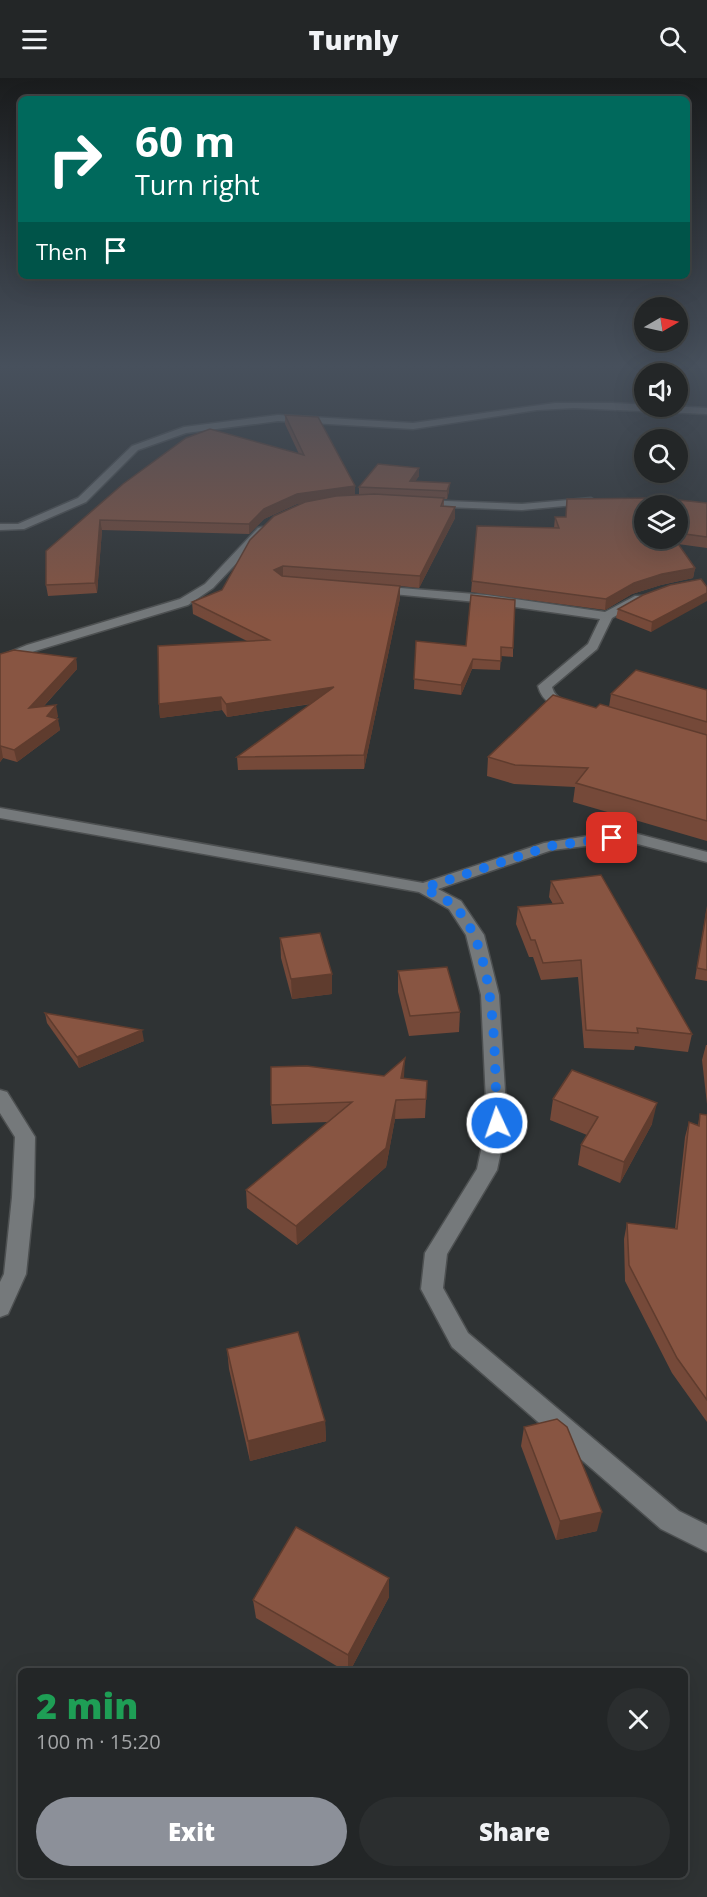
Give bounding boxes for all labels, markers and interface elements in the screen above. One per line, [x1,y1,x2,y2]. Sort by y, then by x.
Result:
text: Turnly [309,21,399,58]
icon: menu [18,23,51,56]
icon: search [656,23,689,56]
text: 60 m [135,112,235,169]
icon: right [36,120,114,198]
text: Turn right [135,166,260,203]
icon: arrive [99,234,132,267]
text: Then [36,236,87,266]
north arrow [634,297,688,351]
map controls [634,297,688,549]
button: sound [634,363,688,417]
button: search [634,429,688,483]
button: layers [634,495,688,549]
pin [586,812,637,863]
icon: arrive [595,821,628,854]
position arrow [465,1091,529,1155]
text: 2 min [36,1681,138,1730]
button: close [607,1688,670,1751]
text: 100 m · 15:20 [36,1728,161,1755]
button: Exit [36,1797,347,1866]
button: Share [359,1797,670,1866]

